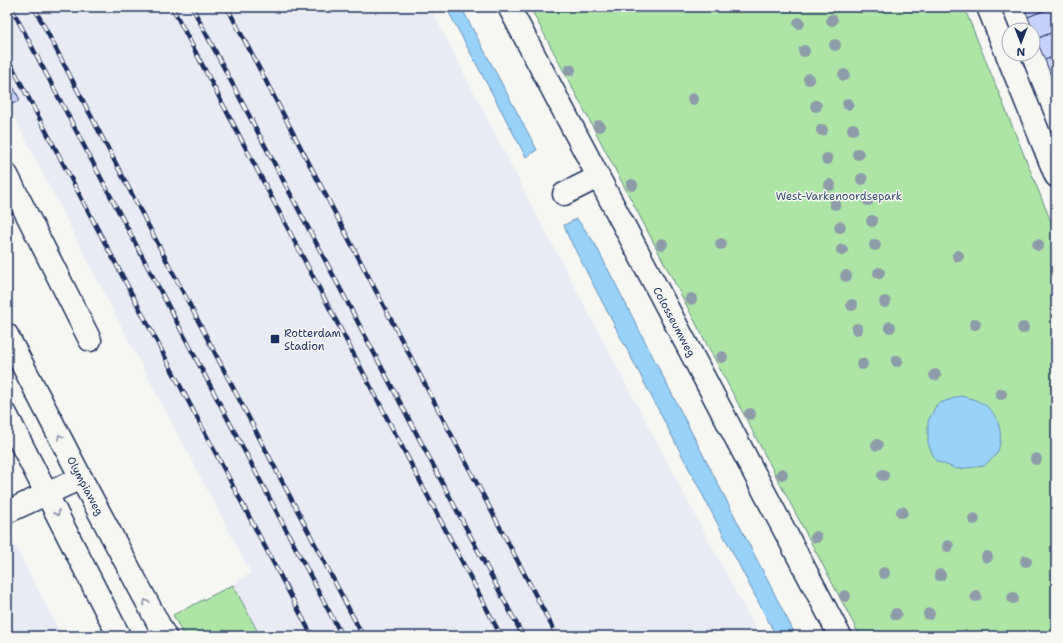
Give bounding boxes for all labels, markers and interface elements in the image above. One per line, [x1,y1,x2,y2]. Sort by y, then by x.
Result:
north arrow [1001,22,1041,62]
text: N [1016,44,1025,59]
park label: West-Varkenoordsepark [776,189,902,204]
street label: Colosseumweg [649,284,699,360]
place label: Rotterdam Stadion [284,326,342,354]
marker: Rotterdam Stadion [269,333,281,345]
one-way arrow [57,434,64,441]
street label: Olympiaweg [63,454,107,518]
one-way arrow [52,509,60,516]
one-way arrow [144,598,151,606]

